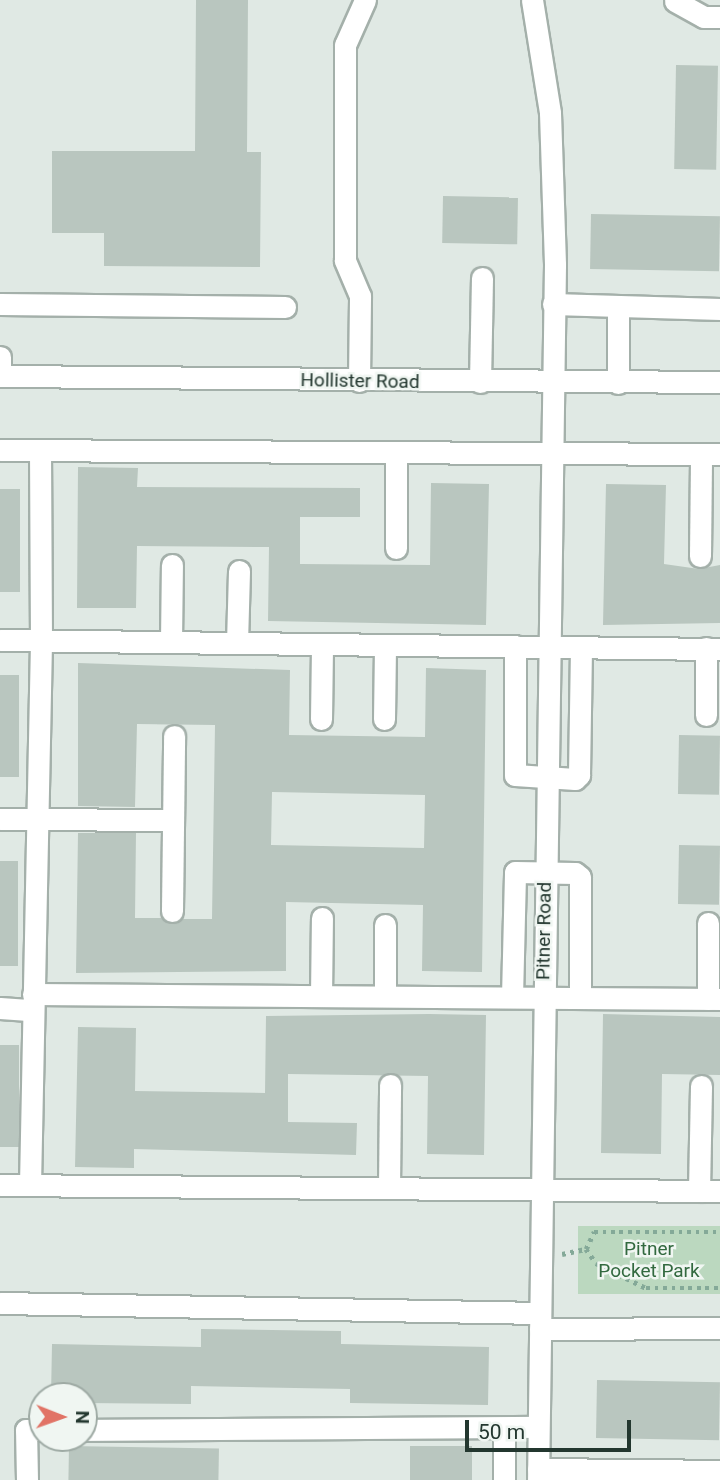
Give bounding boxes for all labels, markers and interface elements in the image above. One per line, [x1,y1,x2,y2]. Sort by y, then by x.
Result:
street label: Hollister Road [300,369,420,393]
street label: Pitner Road [532,882,556,980]
park label: Pitner Pocket Park [598,1238,700,1282]
north arrow [28,1382,98,1452]
scale bar [468,1406,634,1450]
text: N [71,1410,94,1424]
text: 50 m [478,1420,525,1444]

